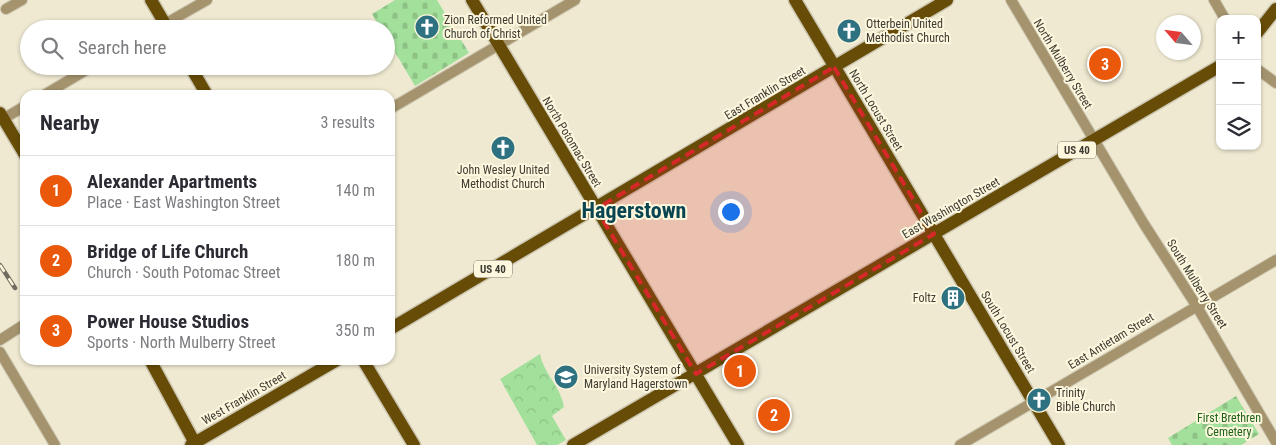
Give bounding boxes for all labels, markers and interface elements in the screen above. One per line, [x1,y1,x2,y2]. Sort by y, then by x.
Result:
place label: Zion Reformed United Church of Christ [444,13,547,41]
church icon: Zion Reformed United Church of Christ [414,14,440,40]
north arrow [1156,15,1201,60]
map controls [1216,15,1261,150]
button: + [1216,15,1261,60]
place label: Otterbein United Methodist Church [866,17,950,45]
street label: North Mulberry Street [1031,17,1095,112]
church icon: Otterbein United Methodist Church [836,18,862,44]
search box [20,20,395,75]
icon: search [38,34,66,62]
text: Search here [78,36,166,59]
pin: 3 [1089,45,1121,83]
button: − [1216,60,1261,105]
street label: East Franklin Street [722,63,808,123]
street label: North Locust Street [846,67,906,154]
street label: North Potomac Street [540,94,605,190]
button: layers [1216,105,1261,150]
text: Nearby [40,111,99,135]
text: 3 results [320,113,375,132]
church icon: John Wesley United Methodist Church [490,135,516,161]
road number: US 40 [1058,142,1096,158]
place label: John Wesley United Methodist Church [457,163,549,191]
text: Alexander Apartments [87,170,257,193]
street label: East Washington Street [900,174,1003,242]
text: 1 [52,181,60,200]
text: 140 m [336,181,375,200]
text: Place · East Washington Street [87,193,280,212]
district label: Hagerstown [582,198,686,223]
your location [718,199,744,225]
street label: South Mulberry Street [1164,237,1230,332]
text: Bridge of Life Church [87,240,248,263]
text: 2 [52,251,60,270]
text: 180 m [336,251,375,270]
road number: US 40 [474,260,512,278]
text: Church · South Potomac Street [87,263,280,282]
building icon: Foltz [940,285,966,311]
street label: South Locust Street [978,288,1038,376]
place label: Foltz [913,291,936,305]
text: Power House Studios [87,310,249,333]
street label: East Antietam Street [1066,310,1157,372]
text: 3 [52,321,60,340]
text: 350 m [336,321,375,340]
text: Sports · North Mulberry Street [87,333,276,352]
pin: 1 [724,352,756,390]
place label: University System of Maryland Hagerstown [584,363,688,391]
school or university icon: University System of Maryland Hagerstown [553,364,579,390]
street label: West Franklin Street [200,368,289,428]
place label: Trinity Bible Church [1056,386,1116,414]
church icon: Trinity Bible Church [1026,387,1052,413]
pin: 2 [758,396,790,434]
park label: First Brethren Cemetery [1197,411,1261,439]

